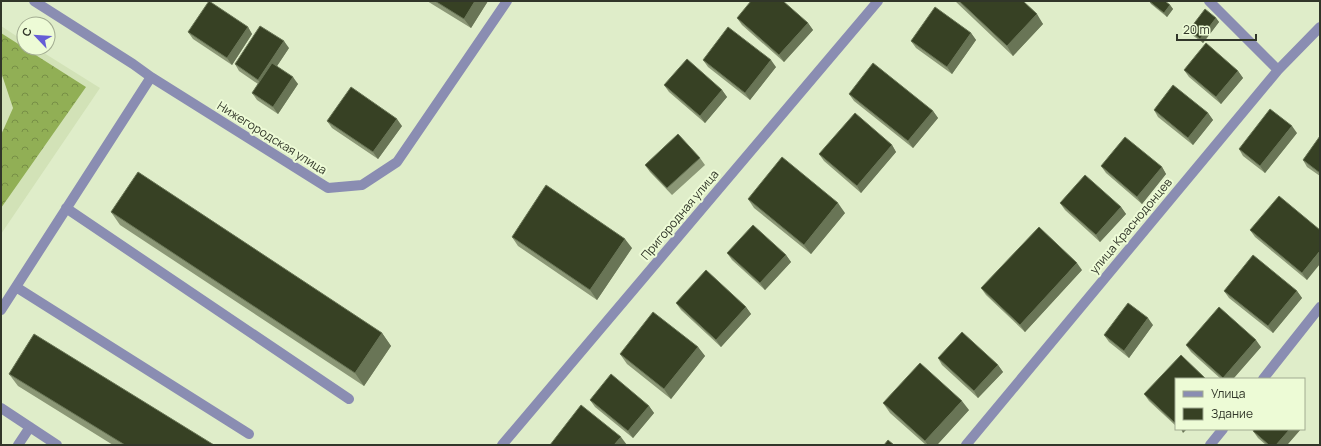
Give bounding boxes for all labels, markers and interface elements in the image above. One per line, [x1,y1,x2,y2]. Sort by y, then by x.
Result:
north arrow [16,16,56,56]
scale bar [1177,16,1256,42]
text: 20 m [1183,21,1210,38]
text: С [18,25,35,38]
street label: Нижегородская улица [214,97,330,178]
street label: Пригородная улица [637,166,722,263]
street label: улица Краснодонцев [1085,174,1176,277]
legend [1175,378,1305,430]
text: Улица [1211,385,1245,402]
text: Здание [1211,405,1253,422]

